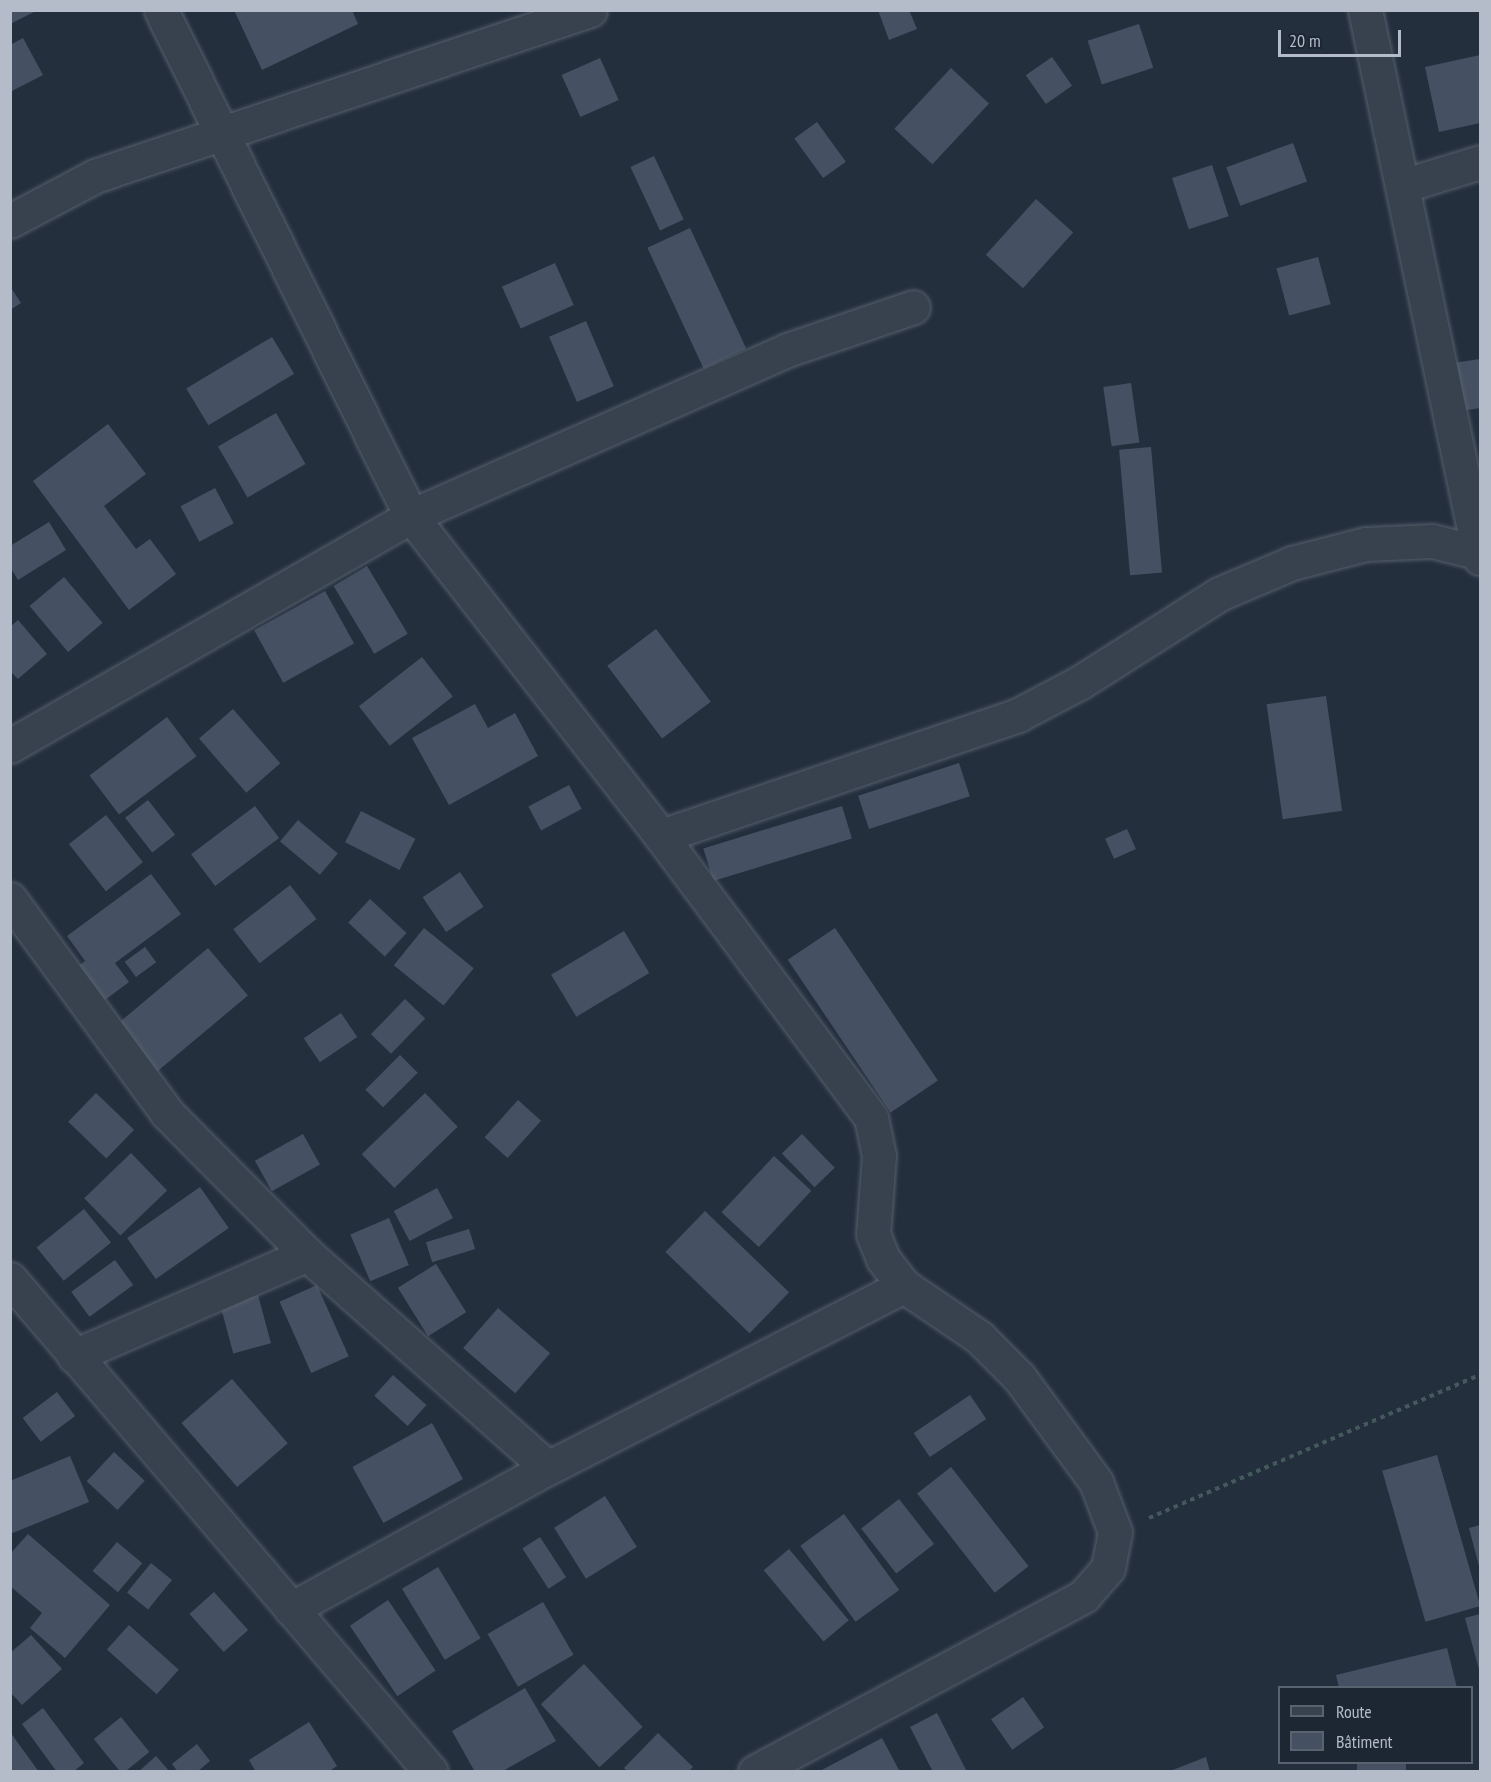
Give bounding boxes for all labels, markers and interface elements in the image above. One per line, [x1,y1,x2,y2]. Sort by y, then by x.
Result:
scale bar [1281,18,1404,56]
text: 20 m [1289,29,1321,52]
legend [1278,1686,1473,1764]
text: Route [1336,1700,1372,1723]
text: Bâtiment [1336,1730,1393,1753]

